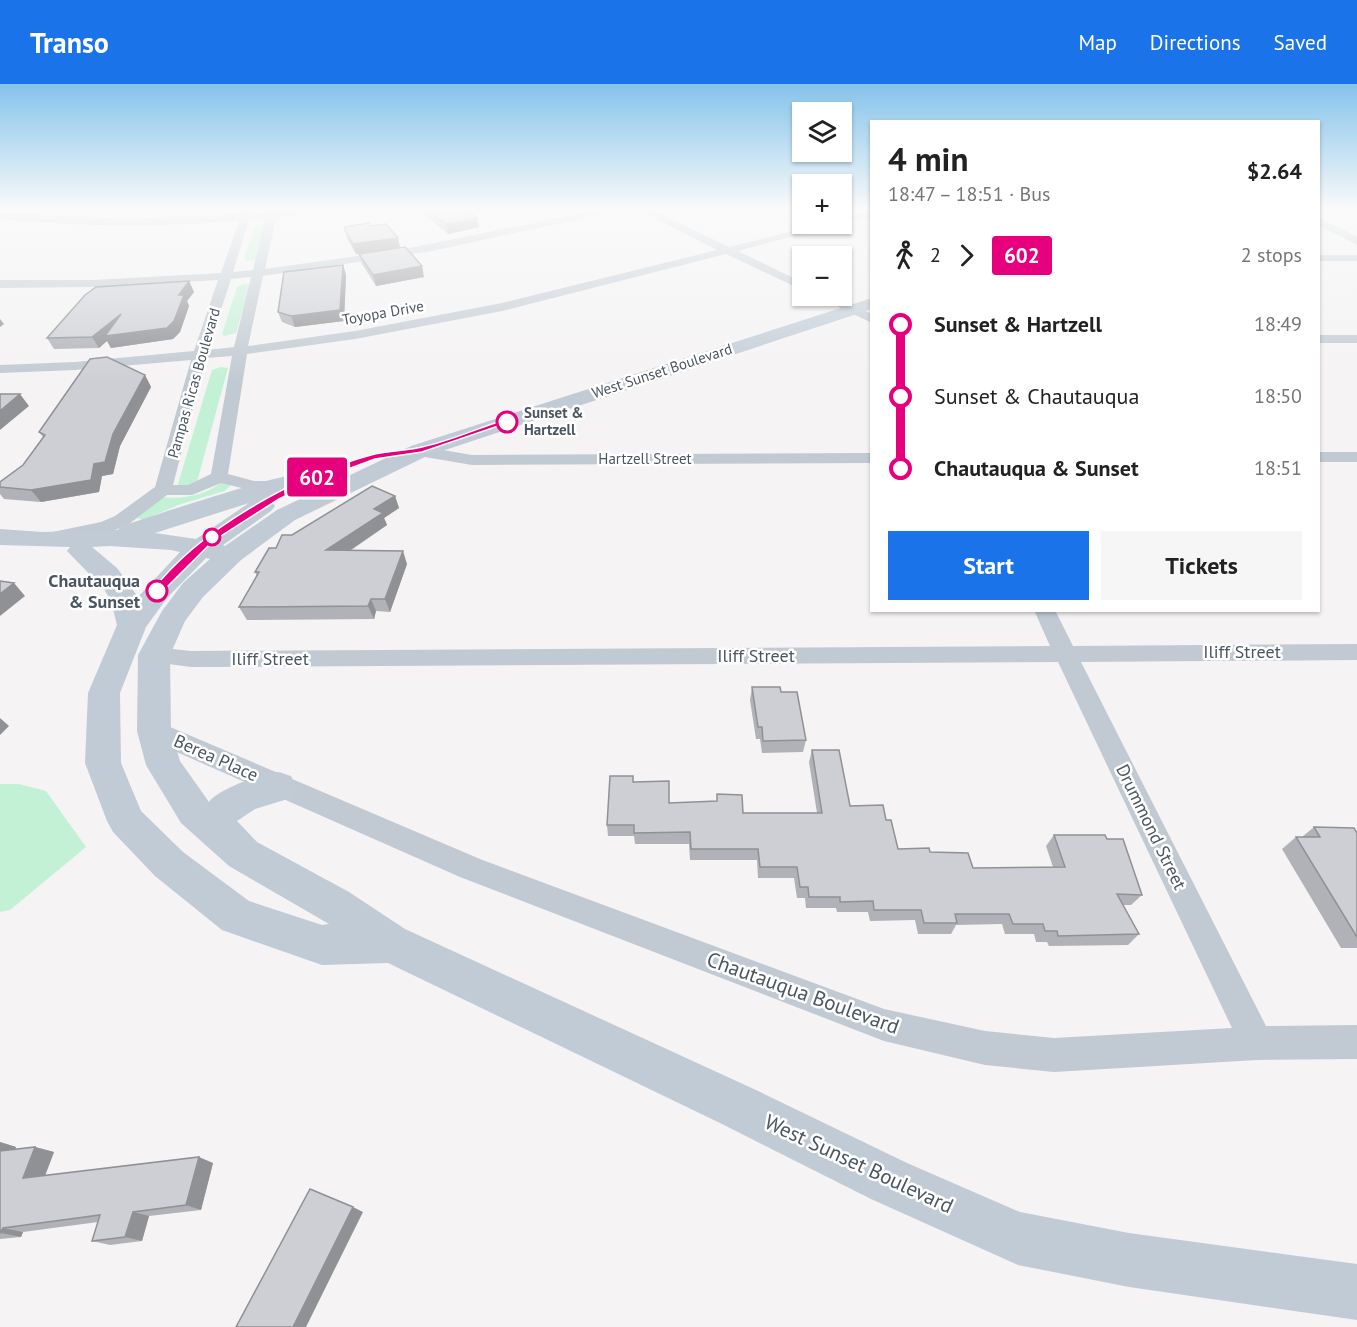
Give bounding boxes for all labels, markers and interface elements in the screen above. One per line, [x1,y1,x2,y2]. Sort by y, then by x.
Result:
text: Transo [30,24,109,61]
text: Map [1078,29,1117,56]
text: Directions [1150,29,1241,56]
text: Saved [1274,29,1327,56]
map controls [792,102,852,306]
button: layers [792,102,852,162]
text: 4 min [888,137,969,180]
text: $2.64 [1247,157,1302,185]
button: + [792,174,852,234]
text: 18:47 – 18:51 · Bus [888,181,1050,207]
icon: walk [888,239,921,272]
icon: forward [950,239,983,272]
text: 2 [930,242,941,268]
text: 602 [1004,242,1040,269]
text: 2 stops [1241,242,1302,268]
button: − [792,246,852,306]
street label: Toyopa Drive [341,296,425,329]
street label: Pampas Ricas Boulevard [163,306,224,460]
text: Sunset & Hartzell [934,310,1102,338]
text: 18:49 [1254,311,1302,337]
street label: West Sunset Boulevard [589,339,734,402]
text: Sunset & Chautauqua [934,382,1139,410]
text: 18:50 [1254,383,1302,409]
place label: Sunset & Hartzell [524,403,583,439]
marker: Sunset & Hartzell [496,411,518,433]
street label: Hartzell Street [598,449,692,468]
text: Chautauqua & Sunset [934,454,1139,482]
text: 18:51 [1254,455,1302,481]
line badge: 602 [282,458,352,496]
text: 602 [299,464,335,491]
unlabelled marker [203,528,221,546]
button: Start [888,531,1089,600]
button: Tickets [1101,531,1302,600]
place label: Chautauqua & Sunset [48,569,141,613]
marker: Chautauqua & Sunset [146,580,168,602]
street label: Iliff Street [1203,640,1281,663]
street label: Iliff Street [717,644,795,667]
street label: Iliff Street [231,647,309,670]
street label: Berea Place [171,729,262,786]
street label: Drummond Street [1111,760,1192,893]
street label: Chautauqua Boulevard [703,945,903,1040]
street label: West Sunset Boulevard [761,1108,958,1219]

